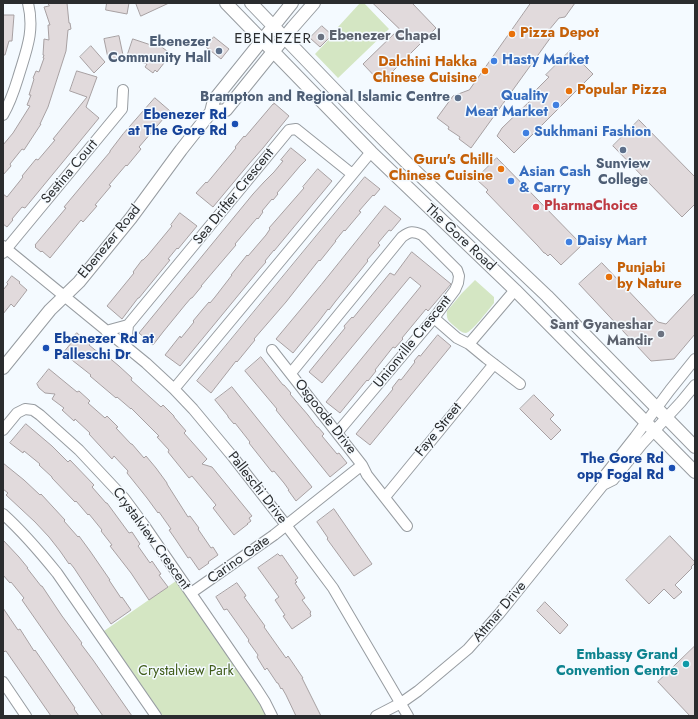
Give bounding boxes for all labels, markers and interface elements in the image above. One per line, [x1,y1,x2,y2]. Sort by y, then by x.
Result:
place label: Pizza Depot [520,26,599,42]
place label: Ebenezer Chapel [329,29,441,45]
marker: Pizza Depot [507,29,517,39]
district label: EBENEZER [234,30,312,48]
marker: Ebenezer Chapel [316,32,326,42]
place label: Ebenezer Community Hall [108,35,211,68]
marker: Ebenezer Community Hall [214,46,224,56]
place label: Hasty Market [502,53,589,69]
place label: Dalchini Hakka Chinese Cuisine [373,55,477,88]
marker: Hasty Market [489,56,499,66]
marker: Dalchini Hakka Chinese Cuisine [480,66,490,76]
place label: Popular Pizza [577,83,667,99]
marker: Popular Pizza [564,86,574,96]
place label: Quality Meat Market [465,89,548,122]
place label: Brampton and Regional Islamic Centre [200,90,450,106]
marker: Brampton and Regional Islamic Centre [453,93,463,103]
marker: Quality Meat Market [551,100,561,110]
place label: Ebenezer Rd at The Gore Rd [128,108,227,140]
marker: Ebenezer Rd at The Gore Rd [230,119,240,129]
place label: Sukhmani Fashion [534,125,651,141]
marker: Sukhmani Fashion [521,128,531,138]
street label: Sestina Court [38,137,102,207]
street label: Sea Drifter Crescent [190,145,278,249]
marker: Sunview College [618,145,628,155]
place label: Guru's Chilli Chinese Cuisine [389,153,493,186]
place label: Sunview College [596,157,650,190]
marker: Guru's Chilli Chinese Cuisine [496,164,506,174]
place label: Asian Cash & Carry [519,165,591,198]
marker: Asian Cash & Carry [506,176,516,186]
place label: PharmaChoice [544,199,638,215]
street label: The Gore Road [421,201,499,275]
street label: Ebenezer Road [75,202,145,282]
marker: PharmaChoice [531,202,541,212]
place label: Daisy Mart [577,234,647,250]
marker: Daisy Mart [564,237,574,247]
place label: Punjabi by Nature [617,261,682,294]
marker: Punjabi by Nature [604,272,614,282]
street label: Unionville Crescent [371,292,455,392]
place label: Sant Gyaneshar Mandir [550,318,653,350]
marker: Sant Gyaneshar Mandir [656,329,666,339]
place label: Ebenezer Rd at Palleschi Dr [54,332,154,364]
marker: Ebenezer Rd at Palleschi Dr [41,343,51,353]
street label: Osgoode Drive [291,376,359,458]
street label: Faye Street [412,400,466,460]
street label: Palleschi Drive [224,449,290,527]
place label: The Gore Rd opp Fogal Rd [577,452,664,484]
marker: The Gore Rd opp Fogal Rd [667,463,677,473]
street label: Crystalview Crescent [108,485,194,593]
street label: Carino Gate [205,532,273,588]
street label: Attmar Drive [470,578,530,646]
place label: Embassy Grand Convention Centre [556,648,678,680]
marker: Embassy Grand Convention Centre [681,659,691,669]
park label: Crystalview Park [138,664,234,680]

